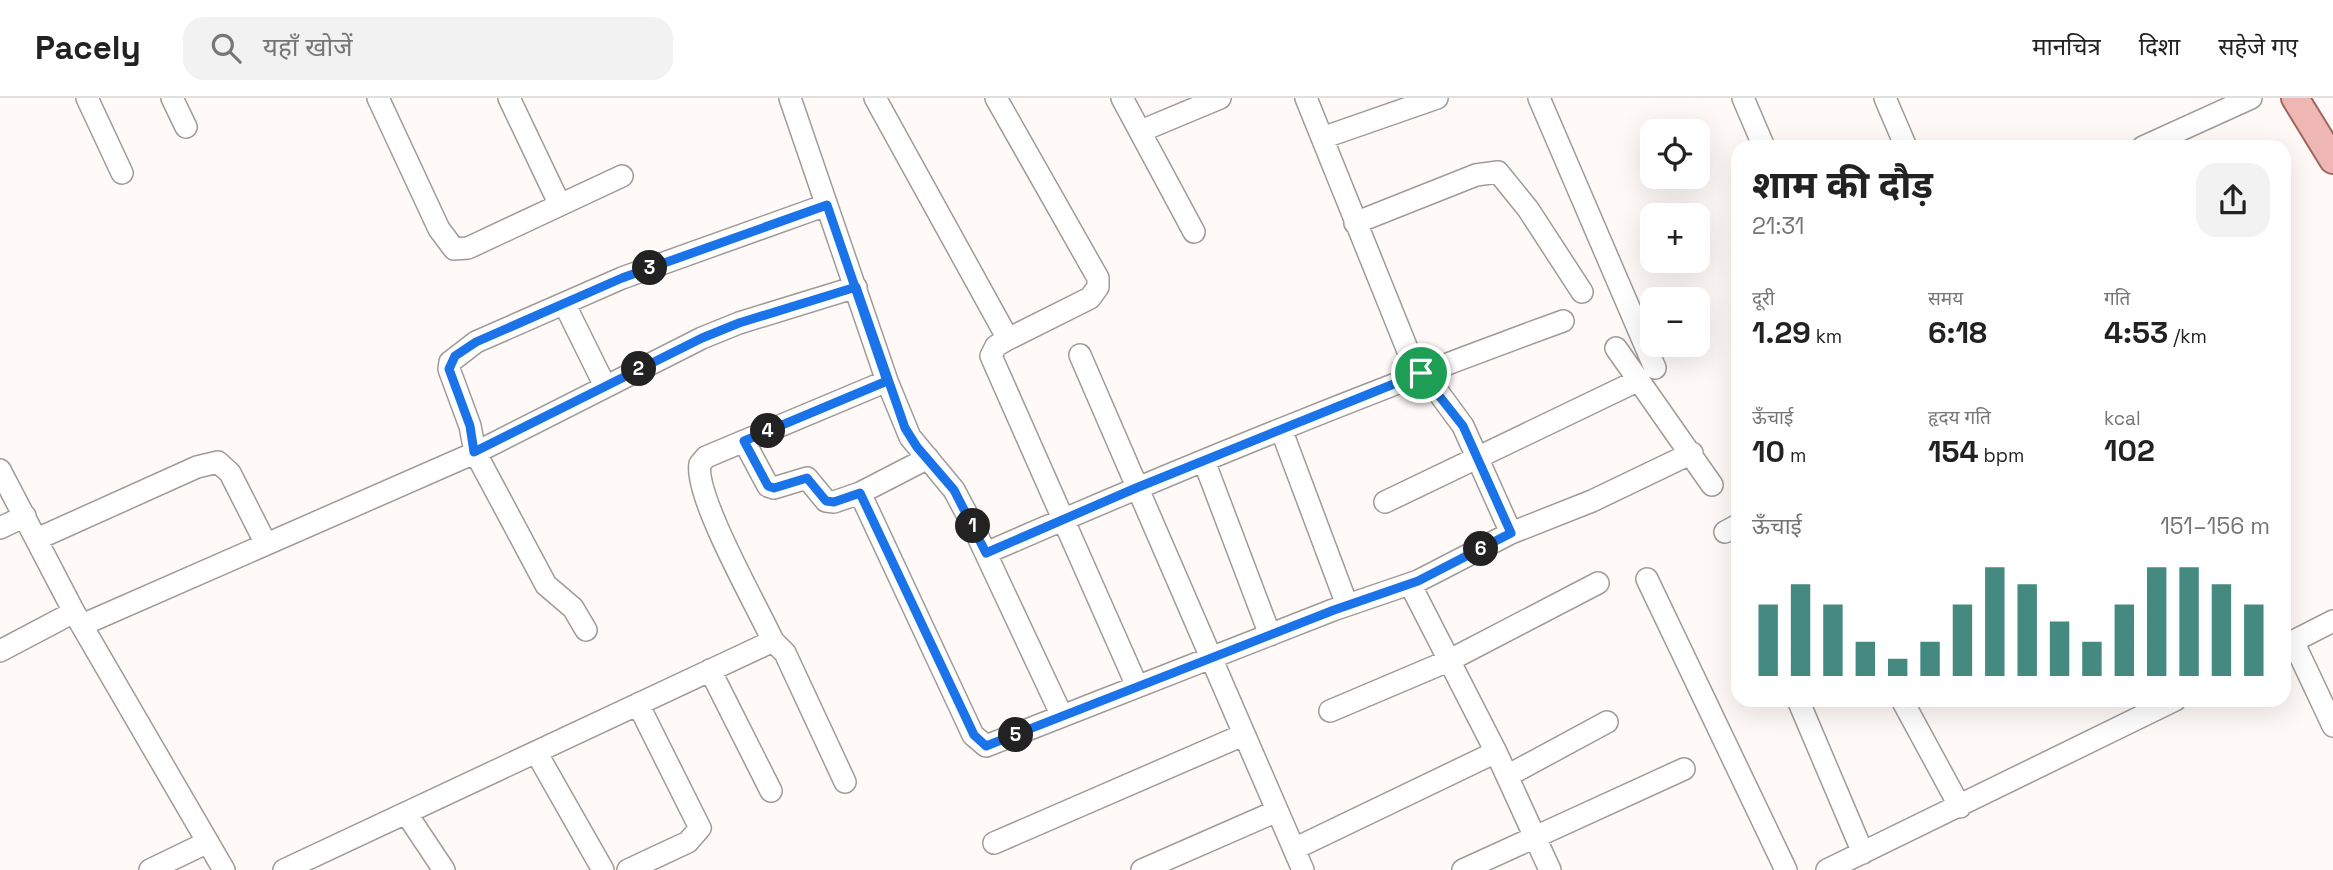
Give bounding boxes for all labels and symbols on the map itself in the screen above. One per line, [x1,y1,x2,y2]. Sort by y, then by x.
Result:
pin: 3 [632,250,668,286]
pin [1391,343,1451,403]
pin: 2 [622,352,656,386]
pin: 4 [750,414,786,448]
pin: 1 [956,508,990,544]
pin: 6 [1464,532,1498,566]
pin: 5 [998,718,1034,752]

